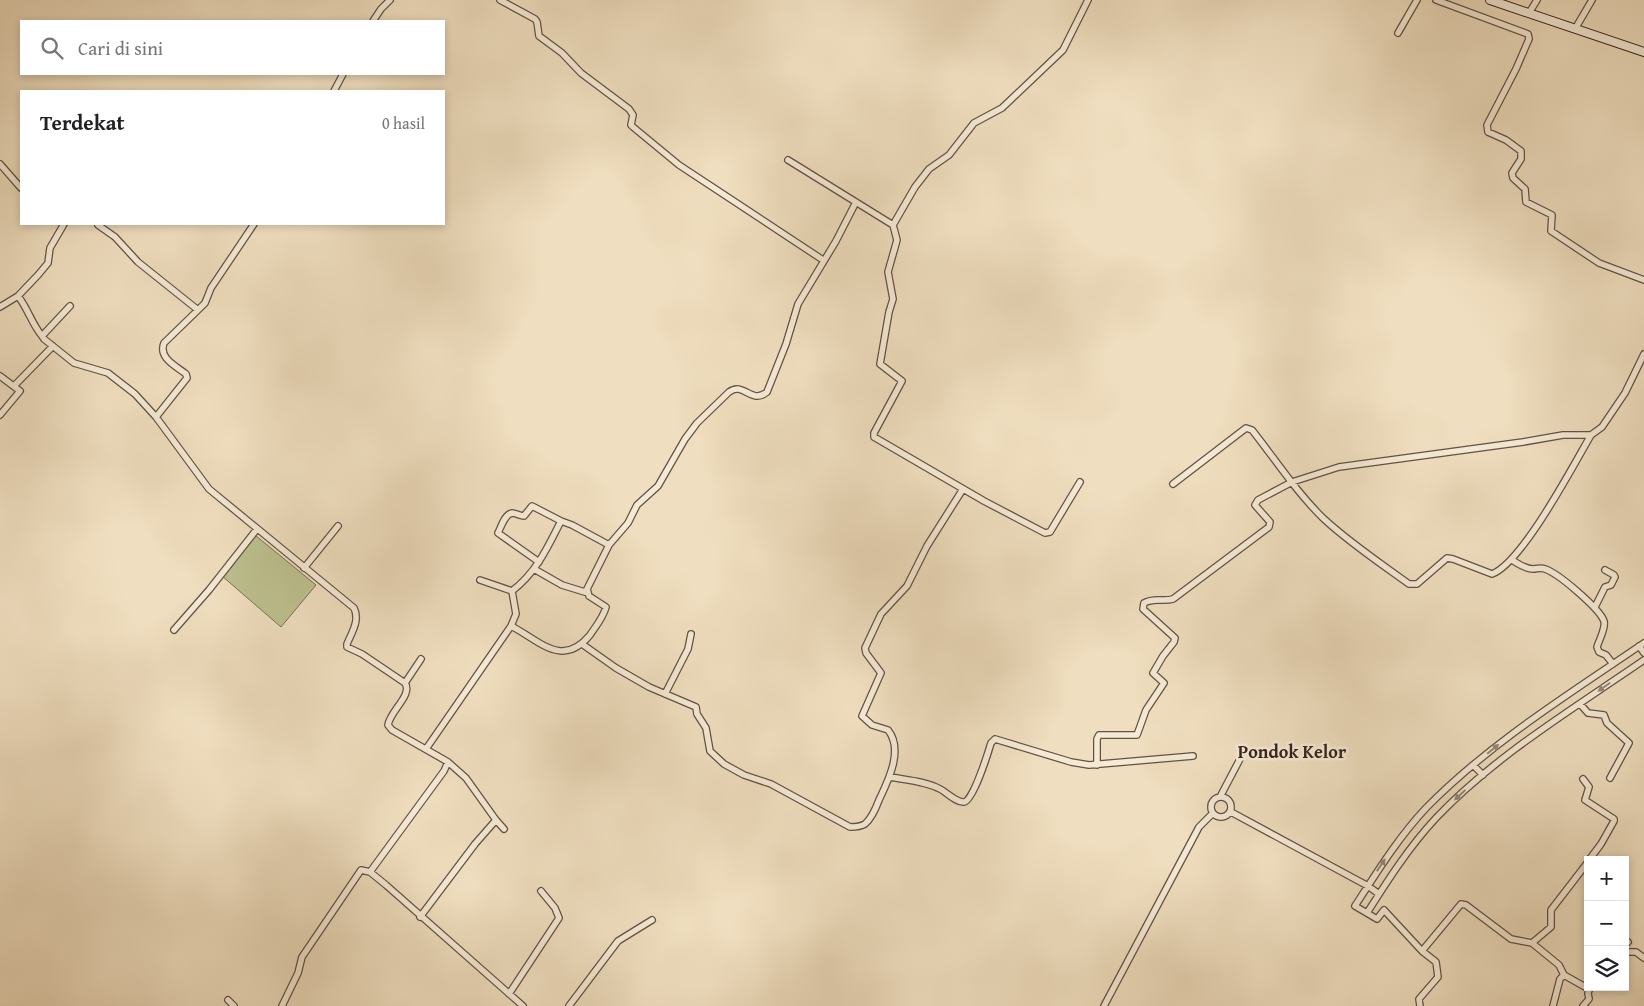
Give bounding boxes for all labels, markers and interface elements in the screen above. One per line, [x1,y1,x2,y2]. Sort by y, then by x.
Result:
search box [20,20,445,75]
icon: search [38,34,66,62]
text: Cari di sini [78,34,163,62]
text: Terdekat [40,107,124,138]
text: 0 hasil [382,111,425,135]
one-way arrow [1597,682,1611,692]
district label: Pondok Kelor [1238,738,1347,765]
one-way arrow [1486,743,1499,754]
one-way arrow [1455,789,1467,801]
map controls [1584,856,1629,991]
button: + [1584,856,1629,901]
one-way arrow [1376,858,1386,872]
button: − [1584,901,1629,946]
button: layers [1584,946,1629,991]

